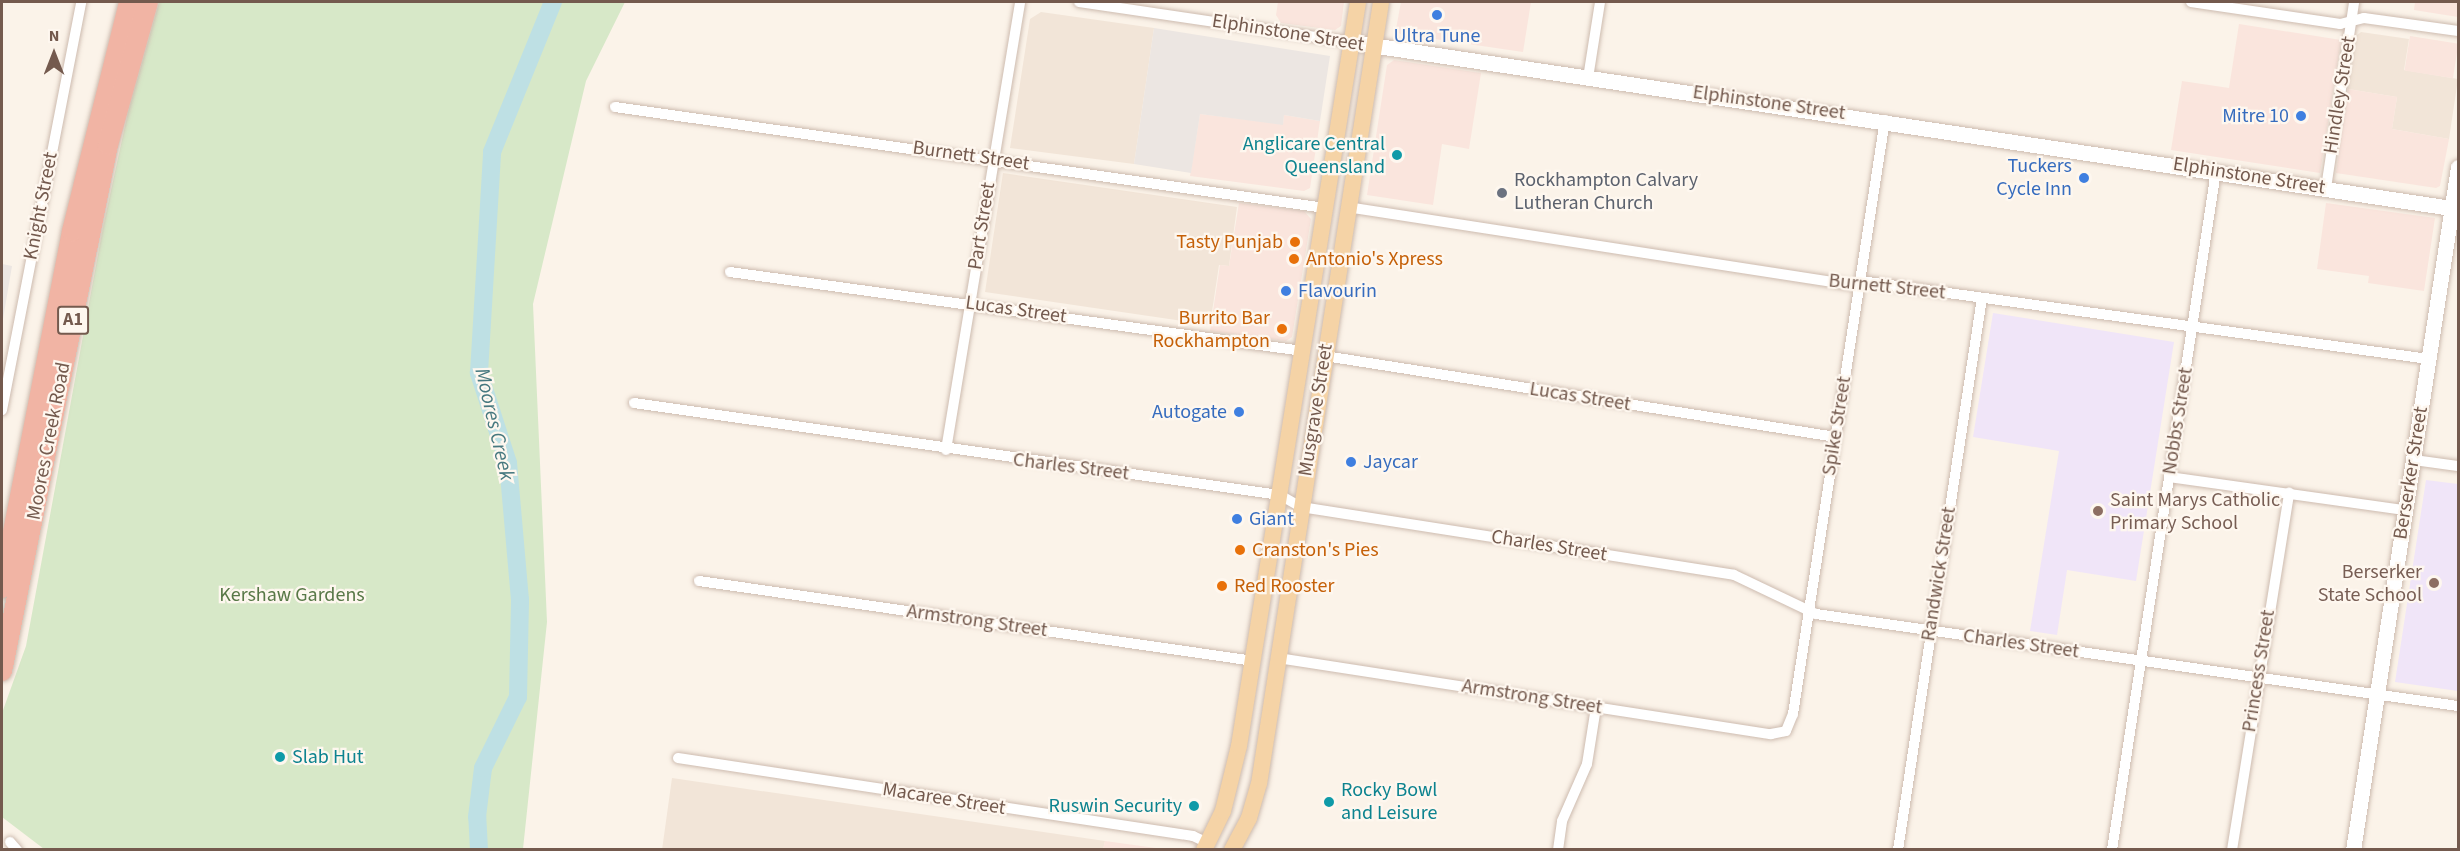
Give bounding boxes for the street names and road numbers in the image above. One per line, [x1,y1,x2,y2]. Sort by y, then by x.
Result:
street label: Elphinstone Street [1210,9,1366,57]
street label: Hindley Street [2319,35,2361,155]
street label: Elphinstone Street [1691,80,1847,126]
street label: Burnett Street [911,136,1031,176]
street label: Knight Street [19,150,63,262]
street label: Elphinstone Street [2171,152,2327,200]
street label: Part Street [963,180,1001,272]
street label: Burnett Street [1827,269,1947,305]
street label: Lucas Street [964,291,1068,329]
road number: A1 [56,305,90,335]
street label: Musgrave Street [1294,342,1338,478]
street label: Moores Creek Road [22,360,76,522]
street label: Nobbs Street [2158,366,2198,476]
street label: Spike Street [1817,375,1857,477]
street label: Lucas Street [1528,377,1632,417]
street label: Berserker Street [2389,405,2433,541]
street label: Charles Street [1012,448,1130,486]
street label: Randwick Street [1917,505,1961,643]
street label: Charles Street [1489,525,1609,567]
street label: Armstrong Street [905,599,1049,643]
street label: Princess Street [2237,608,2281,734]
street label: Charles Street [1961,624,2081,664]
street label: Armstrong Street [1460,674,1604,720]
street label: Macaree Street [881,777,1007,821]

